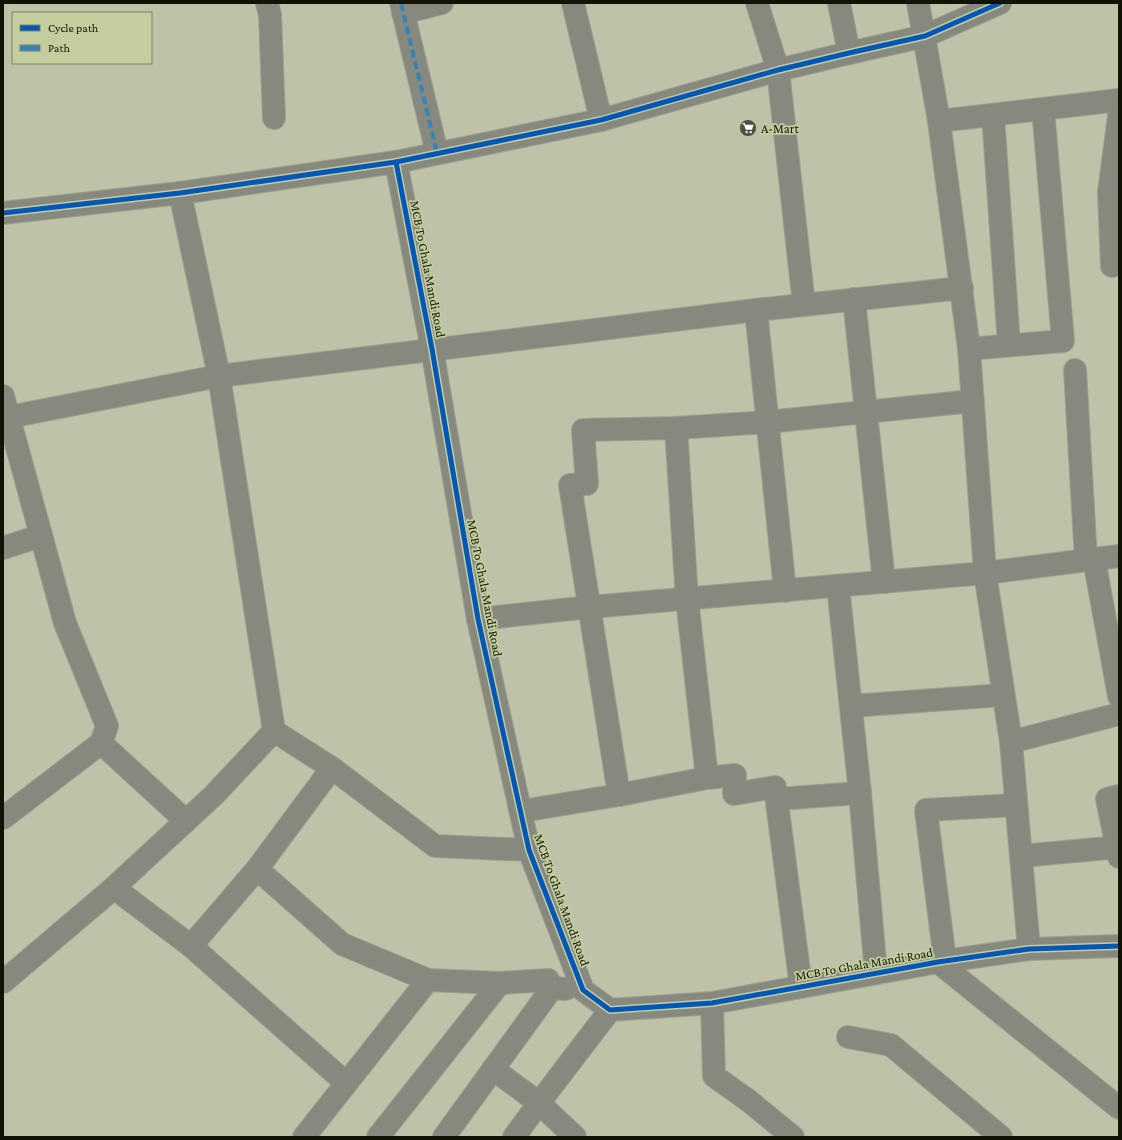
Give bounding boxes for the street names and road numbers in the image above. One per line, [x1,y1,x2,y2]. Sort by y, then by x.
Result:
street label: MCB To Ghala Mandi Road [407,199,449,339]
street label: MCB To Ghala Mandi Road [464,518,506,658]
street label: MCB To Ghala Mandi Road [531,832,593,968]
street label: MCB To Ghala Mandi Road [794,944,934,983]

